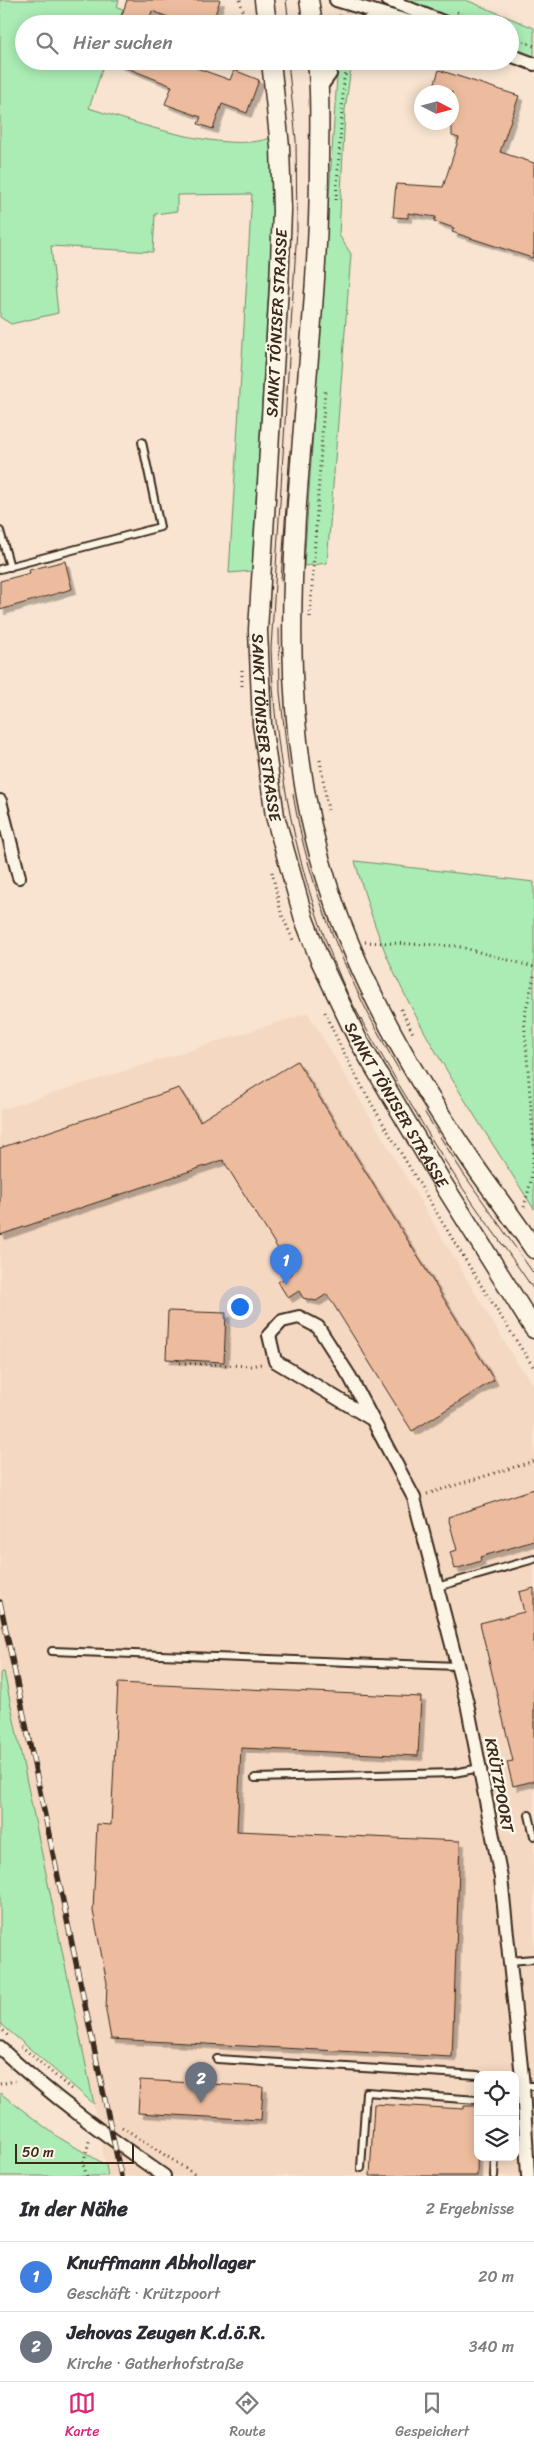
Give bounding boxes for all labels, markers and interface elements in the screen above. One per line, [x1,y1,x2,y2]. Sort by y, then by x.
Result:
search box [15,15,519,70]
text: Hier suchen [73,26,173,59]
icon: search [33,29,61,57]
north arrow [414,85,459,130]
street label: SANKT TÖNISER STRASSE [257,227,296,418]
street label: SANKT TÖNISER STRASSE [243,633,290,826]
street label: SANKT TÖNISER STRASSE [336,1017,457,1195]
pin: 1 [270,1244,302,1285]
your location [227,1294,253,1320]
street label: KRÜTZPOORT [476,1735,523,1836]
pin: 2 [185,2062,217,2103]
map controls [474,2071,519,2161]
button: locate [474,2071,519,2116]
button: layers [474,2116,519,2161]
text: 50 m [22,2140,54,2165]
scale bar [15,2141,134,2164]
text: In der Nähe [20,2190,128,2228]
text: 2 Ergebnisse [426,2194,514,2223]
text: Knuffmann Abhollager [67,2246,255,2279]
text: 1 [33,2262,39,2291]
text: 20 m [478,2262,514,2291]
text: Geschäft · Krützpoort [67,2279,220,2308]
text: Jehovas Zeugen K.d.ö.R. [67,2316,266,2349]
text: 2 [31,2332,41,2361]
text: 340 m [469,2332,514,2361]
text: Kirche · Gatherhofstraße [67,2349,244,2378]
tab: Karte [65,2389,100,2444]
tab: Route [229,2389,265,2444]
tab: Gespeichert [395,2389,469,2444]

